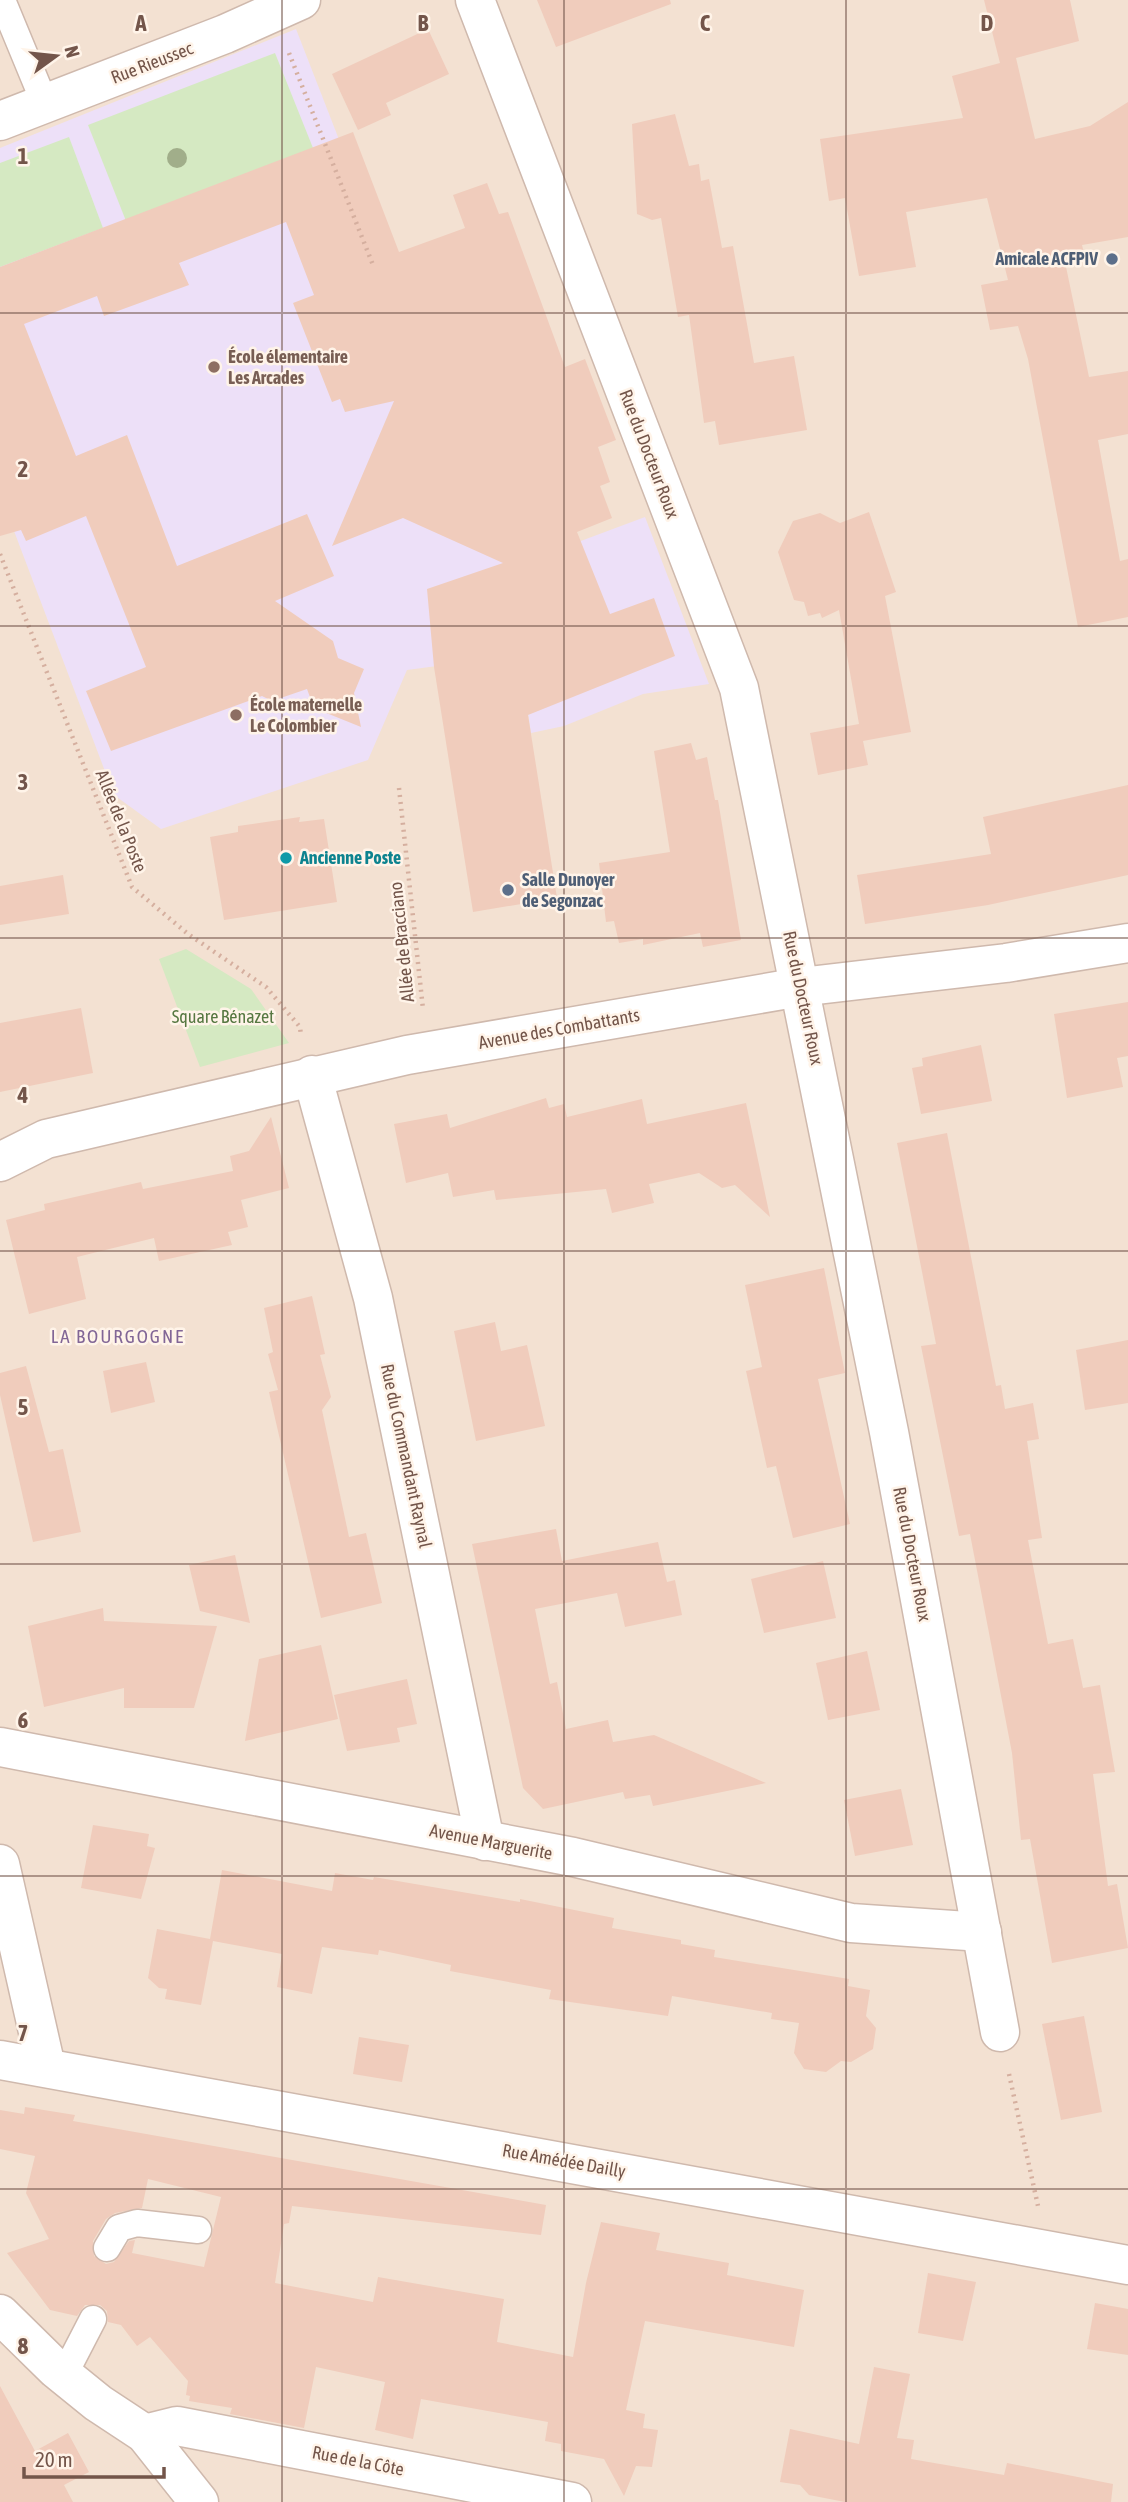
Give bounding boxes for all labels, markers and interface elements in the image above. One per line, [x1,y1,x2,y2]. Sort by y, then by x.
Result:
text: A [134,10,147,36]
text: B [418,10,429,36]
text: C [700,10,711,36]
text: D [981,10,994,36]
north arrow [21,21,91,91]
street label: Rue Rieussec [108,37,196,88]
text: N [60,43,84,60]
text: 1 [18,143,29,169]
place label: Amicale ACFPIV [994,248,1098,269]
marker: Amicale ACFPIV [1104,251,1120,267]
place label: École élementaire Les Arcades [228,346,348,388]
marker: École élementaire Les Arcades [206,359,222,375]
street label: Rue du Docteur Roux [615,386,684,521]
text: 2 [18,456,28,482]
place label: École maternelle Le Colombier [250,694,362,736]
marker: École maternelle Le Colombier [228,707,244,723]
street label: Allée de la Poste [91,767,151,875]
text: 3 [18,769,28,795]
place label: Ancienne Poste [299,847,401,868]
marker: Ancienne Poste [278,850,294,866]
place label: Salle Dunoyer de Segonzac [522,869,615,911]
street label: Allée de Bracciano [385,881,418,1003]
marker: Salle Dunoyer de Segonzac [500,882,516,898]
street label: Rue du Docteur Roux [779,929,828,1067]
street label: Avenue des Combattants [477,1004,641,1053]
park label: Square Bénazet [172,1006,274,1027]
text: 4 [17,1082,29,1108]
district label: LA BOURGOGNE [51,1325,185,1347]
street label: Rue du Commandant Raynal [377,1362,436,1550]
text: 5 [18,1394,29,1420]
street label: Rue du Docteur Roux [889,1485,936,1623]
text: 6 [18,1707,29,1733]
street label: Avenue Marguerite [428,1819,554,1864]
text: 7 [18,2020,28,2046]
street label: Rue Amédée Dailly [501,2139,627,2182]
text: 8 [18,2333,29,2359]
scale bar [24,2436,164,2480]
street label: Rue de la Côte [311,2441,406,2480]
text: 20 m [35,2447,73,2471]

